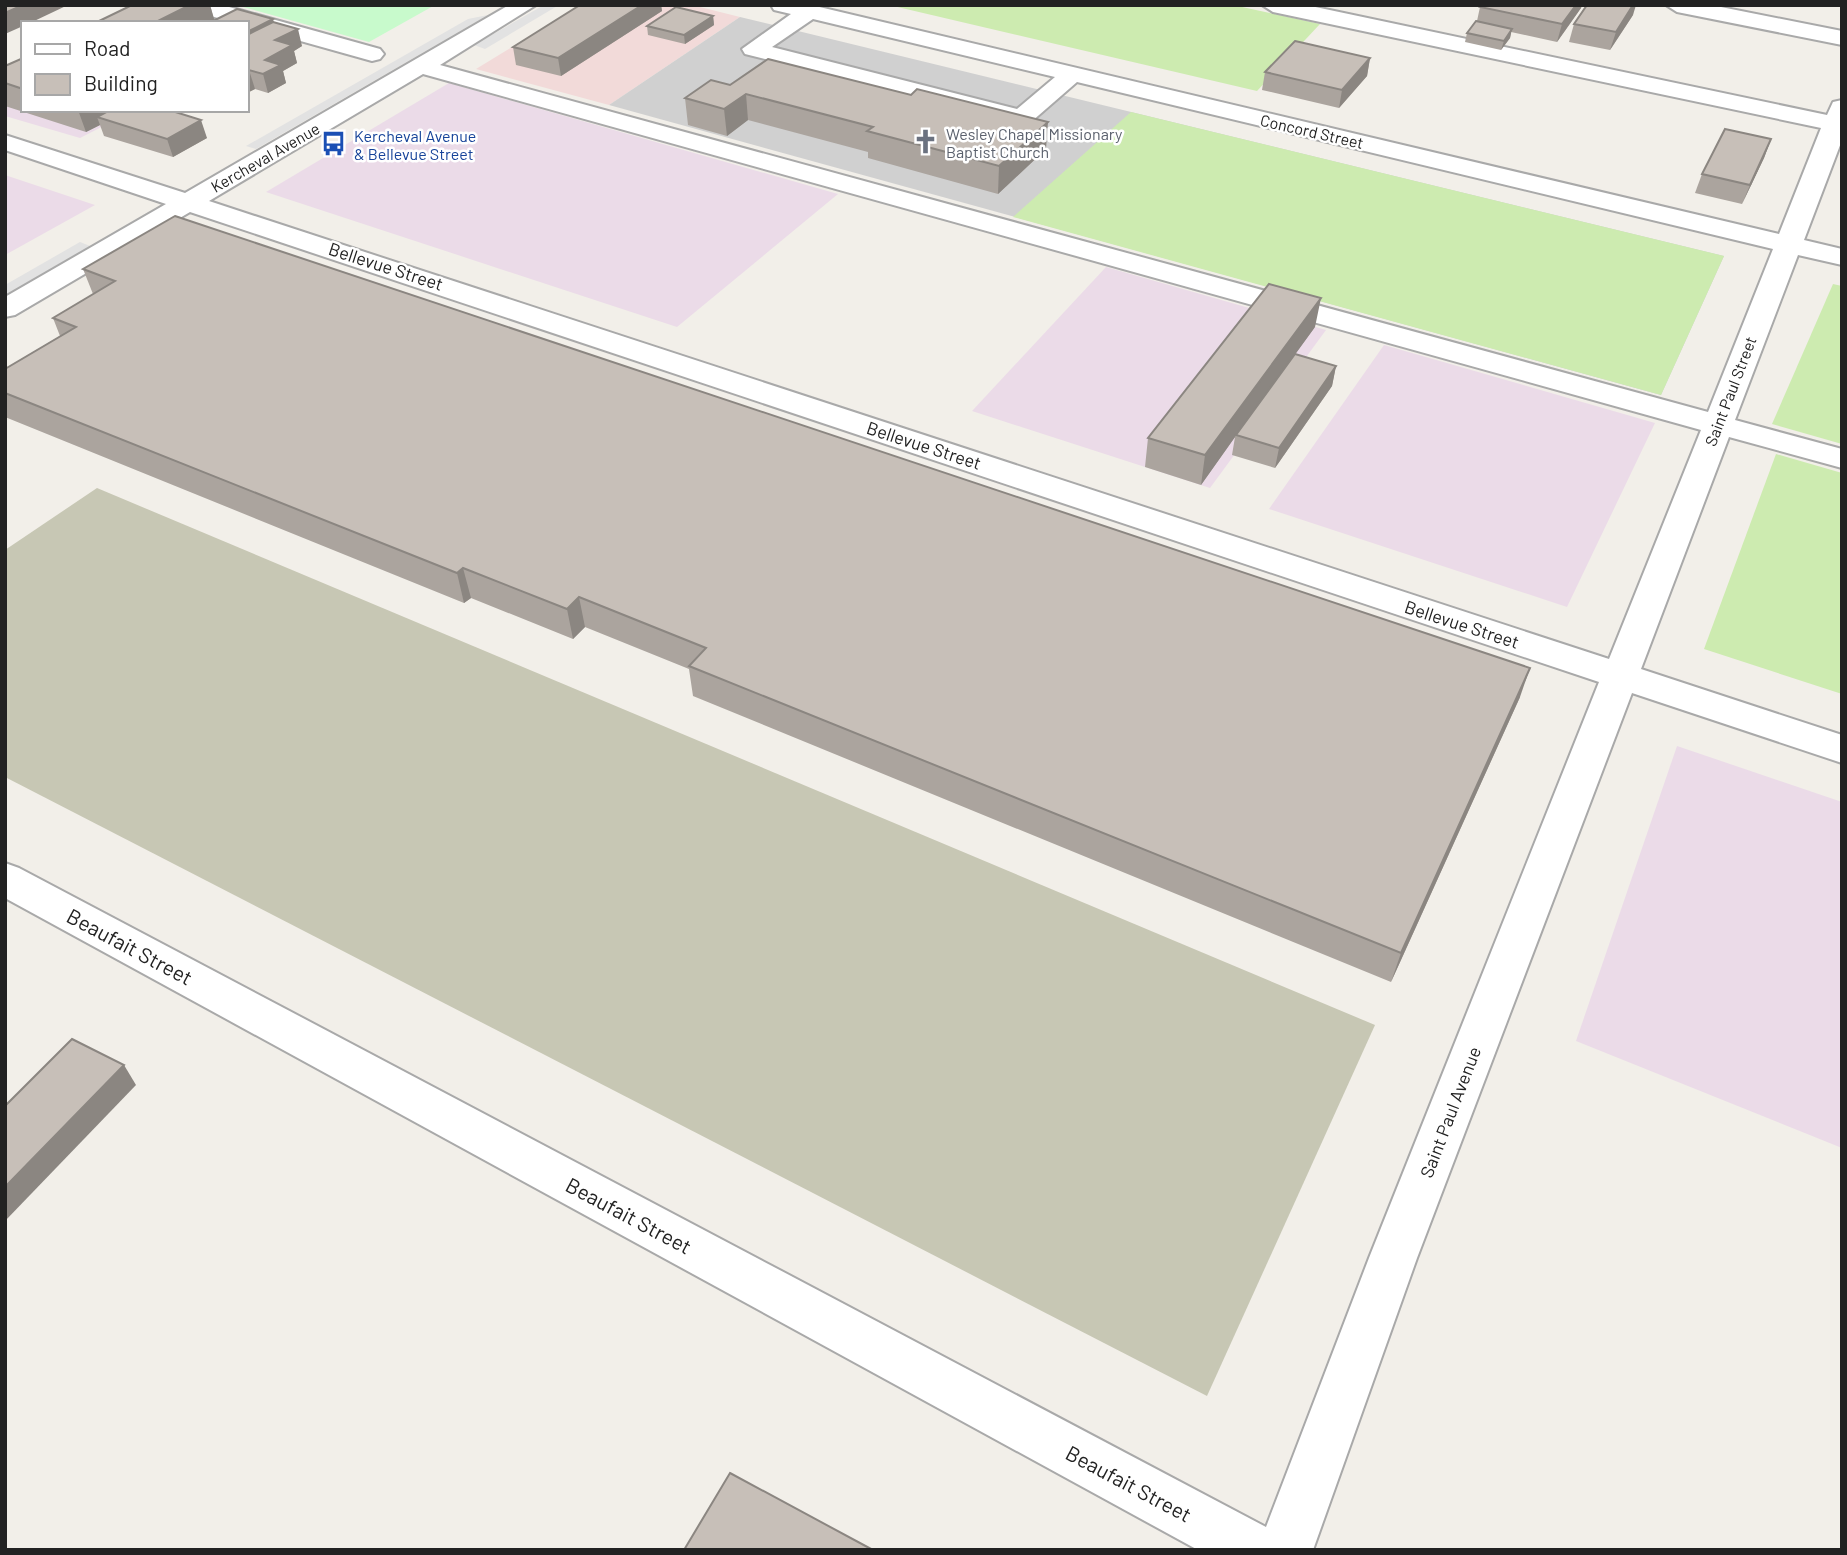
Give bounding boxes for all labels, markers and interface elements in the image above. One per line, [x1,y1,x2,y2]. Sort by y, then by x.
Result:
legend [21,21,248,112]
text: Road [84,35,130,60]
text: Building [84,70,158,95]
street label: Concord Street [1259,110,1365,152]
street label: Kercheval Avenue [207,118,323,196]
place label: Wesley Chapel Missionary Baptist Church [946,124,1123,161]
place label: Kercheval Avenue & Bellevue Street [354,126,476,163]
church icon: Wesley Chapel Missionary Baptist Church [912,128,940,156]
bus stop icon: Kercheval Avenue & Bellevue Street [320,130,348,158]
street label: Bellevue Street [326,237,446,295]
street label: Saint Paul Street [1700,333,1760,449]
street label: Bellevue Street [864,416,984,474]
street label: Bellevue Street [1402,595,1522,653]
street label: Beaufait Street [63,902,197,990]
street label: Saint Paul Avenue [1415,1043,1485,1181]
street label: Beaufait Street [562,1171,696,1259]
street label: Beaufait Street [1062,1439,1196,1527]

